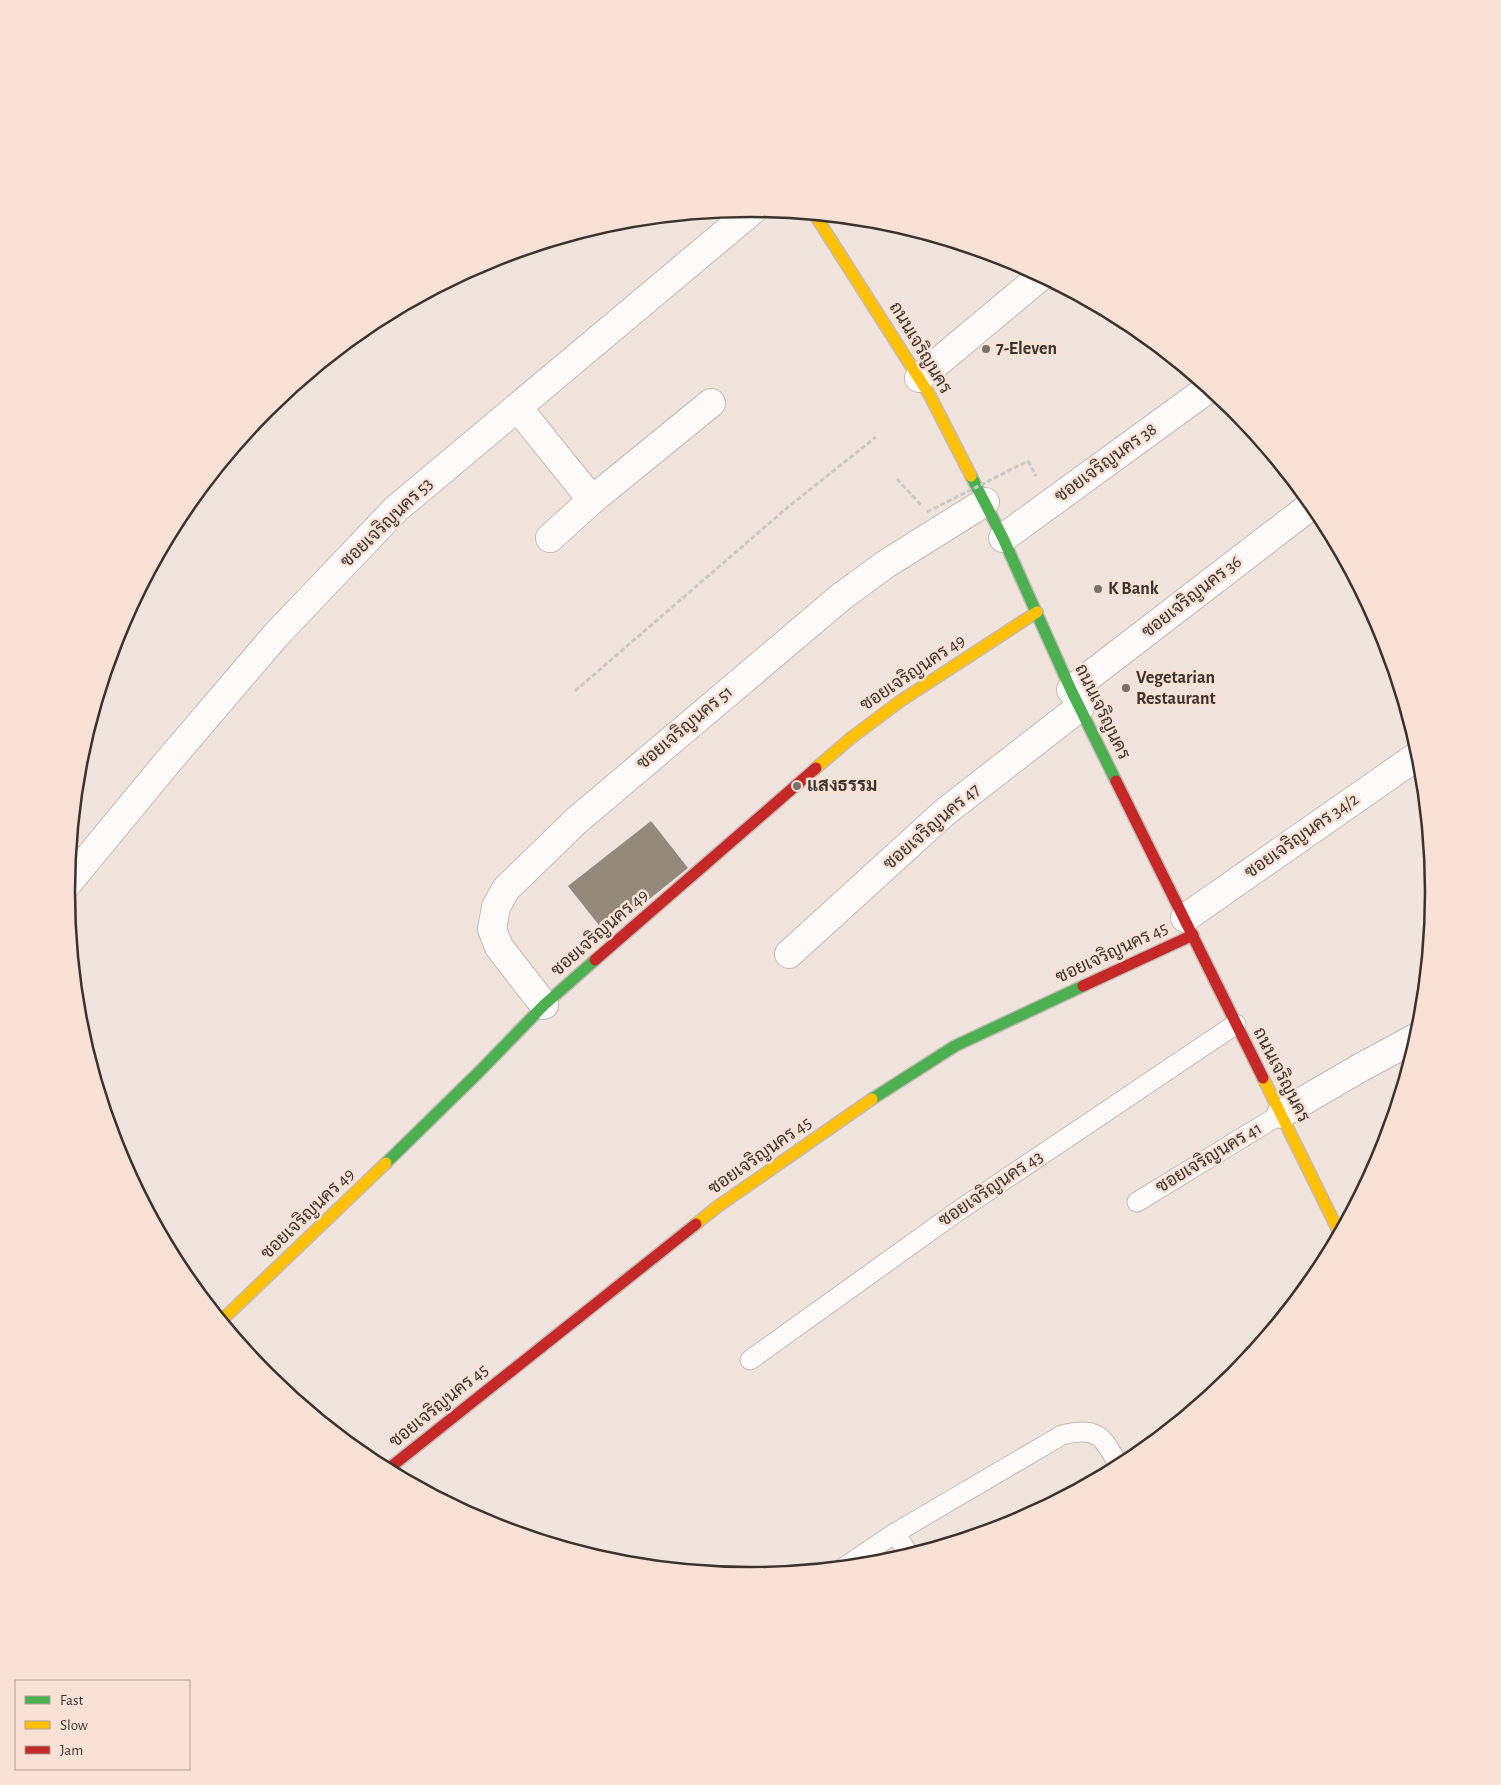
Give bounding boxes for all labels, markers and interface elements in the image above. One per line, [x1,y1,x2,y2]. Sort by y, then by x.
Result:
street label: ถนนเจริญนคร [885,297,957,398]
place label: 7-Eleven [996,340,1057,358]
marker: 7-Eleven [980,343,992,355]
street label: ซอยเจริญนคร 38 [1050,418,1161,507]
street label: ซอยเจริญนคร 53 [335,473,437,572]
street label: ซอยเจริญนคร 36 [1137,550,1246,642]
place label: K Bank [1108,580,1159,598]
marker: K Bank [1092,583,1104,595]
street label: ซอยเจริญนคร 49 [856,629,969,715]
street label: ถนนเจริญนคร [1070,660,1136,763]
place label: Vegetarian Restaurant [1136,669,1216,708]
street label: ซอยเจริญนคร 51 [632,681,737,774]
marker: Vegetarian Restaurant [1120,682,1132,694]
place label: แสงธรรม [807,777,877,795]
street label: ซอยเจริญนคร 47 [878,778,984,874]
marker: แสงธรรม [791,780,803,792]
street label: ซอยเจริญนคร 34/2 [1240,788,1363,883]
street label: ซอยเจริญนคร 49 [546,884,653,981]
street label: ซอยเจริญนคร 45 [1052,916,1171,988]
street label: ถนนเจริญนคร [1249,1023,1315,1126]
street label: ซอยเจริญนคร 45 [703,1111,815,1199]
street label: ซอยเจริญนคร 41 [1151,1117,1266,1197]
street label: ซอยเจริญนคร 43 [934,1145,1047,1231]
street label: ซอยเจริญนคร 49 [256,1163,359,1264]
street label: ซอยเจริญนคร 45 [384,1358,492,1452]
legend [15,1680,190,1770]
text: Fast [60,1693,84,1708]
text: Slow [60,1718,88,1733]
text: Jam [60,1743,83,1758]

